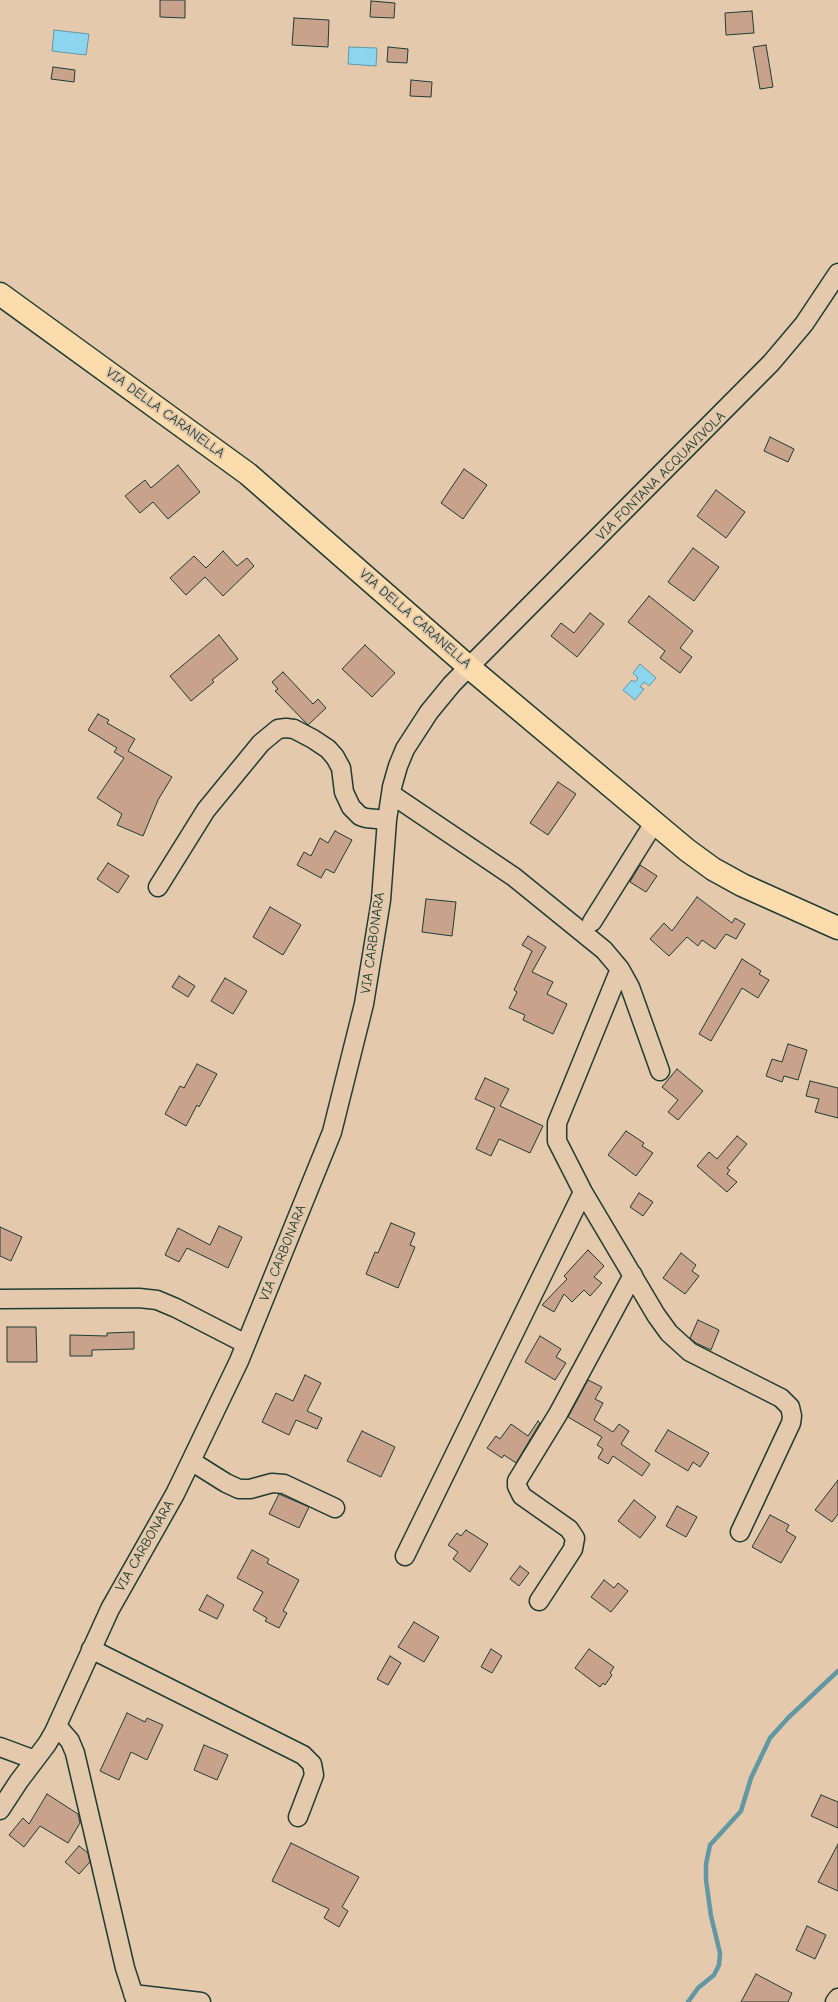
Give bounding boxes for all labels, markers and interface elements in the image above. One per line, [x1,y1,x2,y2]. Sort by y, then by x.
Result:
street label: VIA DELLA CARANELLA [102,364,228,462]
street label: VIA FONTANA ACQUAVIVOLA [593,408,729,544]
street label: VIA DELLA CARANELLA [356,566,474,672]
street label: VIA CARBONARA [358,891,388,995]
street label: VIA CARBONARA [256,1202,310,1304]
street label: VIA CARBONARA [112,1497,178,1595]

